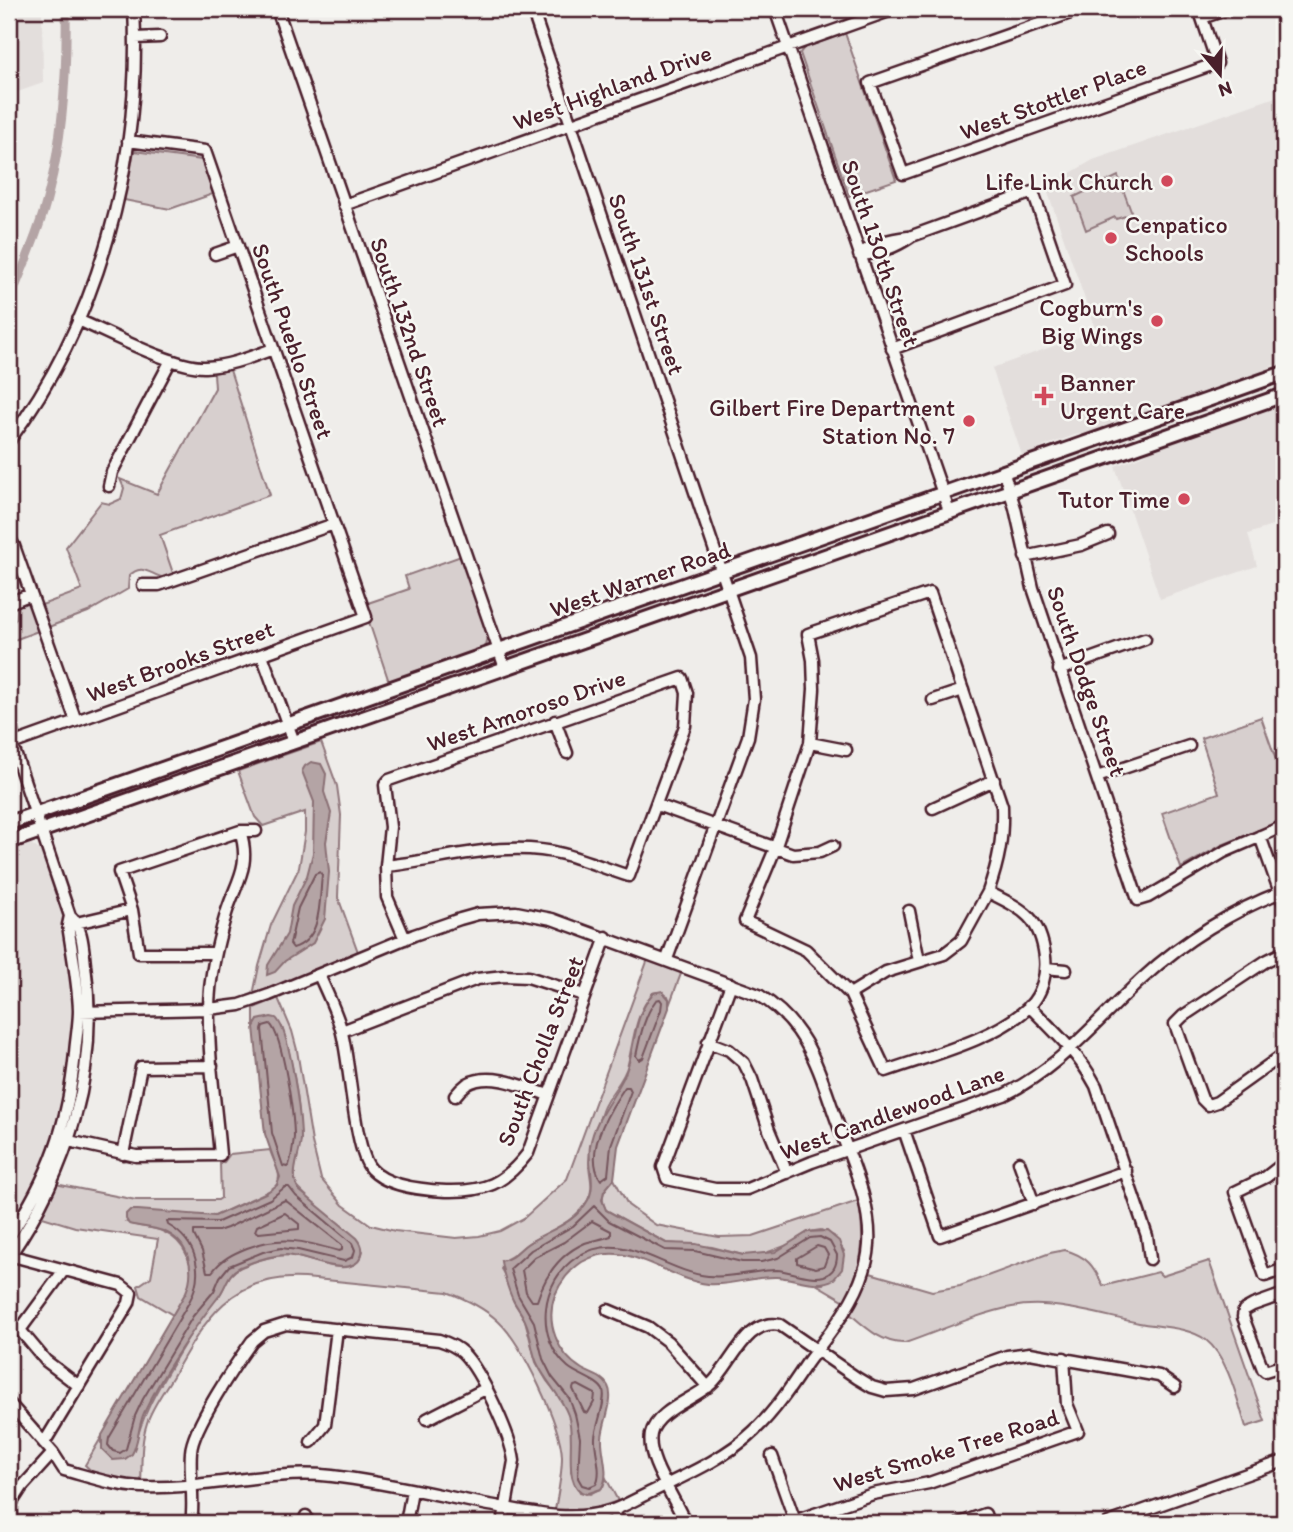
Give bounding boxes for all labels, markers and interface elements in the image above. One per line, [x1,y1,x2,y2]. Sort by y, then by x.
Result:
street label: West Highland Drive [509,38,715,136]
north arrow [1184,38,1254,108]
street label: West Stottler Place [956,52,1150,146]
text: N [1216,77,1235,103]
street label: South 130th Street [835,156,927,350]
place label: Life Link Church [985,167,1153,196]
marker: Life Link Church [1159,173,1175,189]
street label: South 131st Street [602,189,692,379]
place label: Cenpatico Schools [1125,210,1228,267]
marker: Cenpatico Schools [1103,230,1119,246]
street label: South 132nd Street [364,233,456,431]
street label: South Pueblo Street [246,239,340,443]
place label: Cogburn's Big Wings [1039,293,1143,350]
marker: Cogburn's Big Wings [1149,313,1165,329]
place label: Banner Urgent Care [1060,368,1185,425]
marker: Banner Urgent Care [1034,386,1054,406]
place label: Gilbert Fire Department Station No. 7 [709,393,955,450]
marker: Gilbert Fire Department Station No. 7 [961,413,977,429]
place label: Tutor Time [1058,485,1170,514]
marker: Tutor Time [1176,491,1192,507]
street label: West Warner Road [546,534,734,624]
street label: South Dodge Street [1041,582,1133,780]
street label: West Brooks Street [82,614,278,708]
street label: West Amoroso Drive [423,662,629,758]
street label: South Cholla Street [490,952,590,1150]
street label: West Candlewood Lane [776,1058,1008,1166]
street label: West Smoke Tree Road [830,1402,1062,1498]

